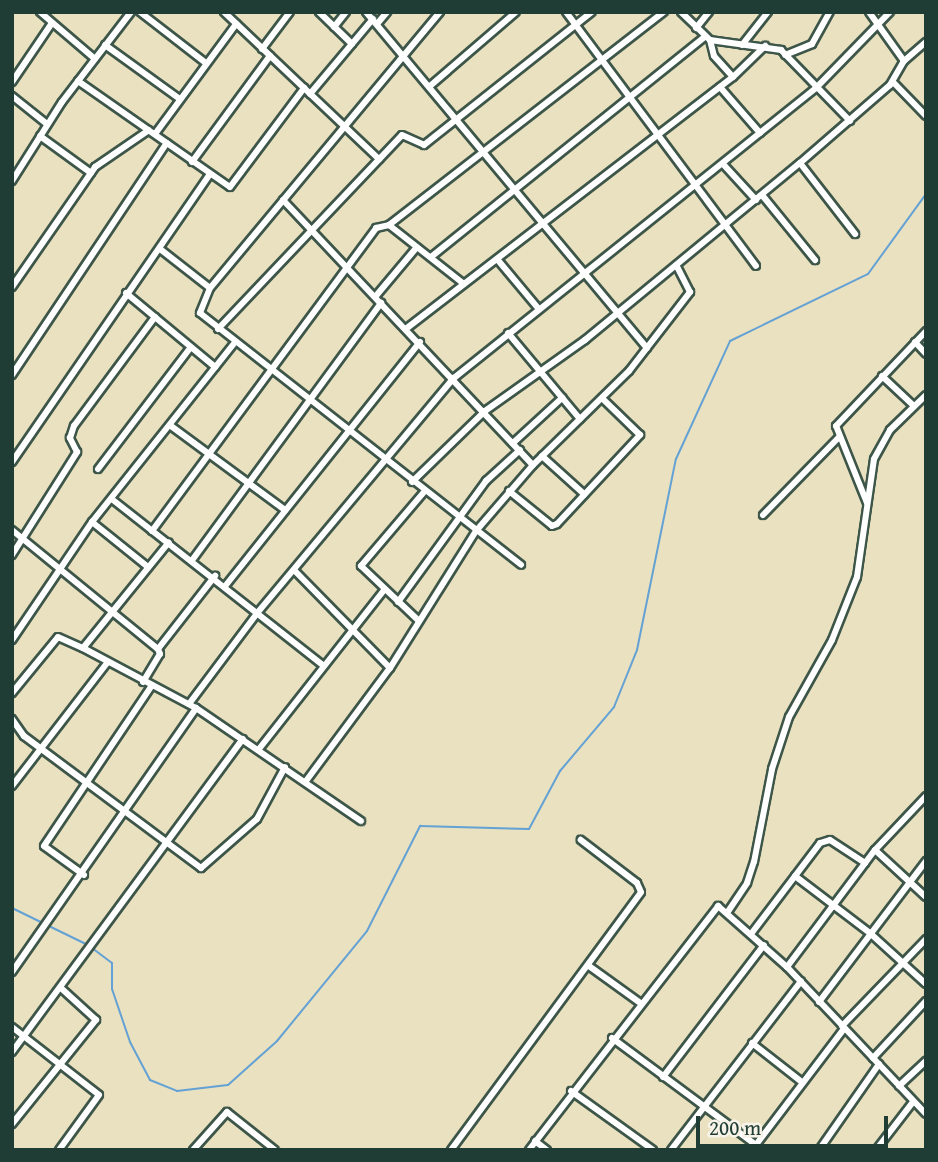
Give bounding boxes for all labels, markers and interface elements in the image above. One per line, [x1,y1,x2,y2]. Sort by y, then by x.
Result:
scale bar [700,1102,892,1146]
text: 200 m [709,1112,761,1143]

